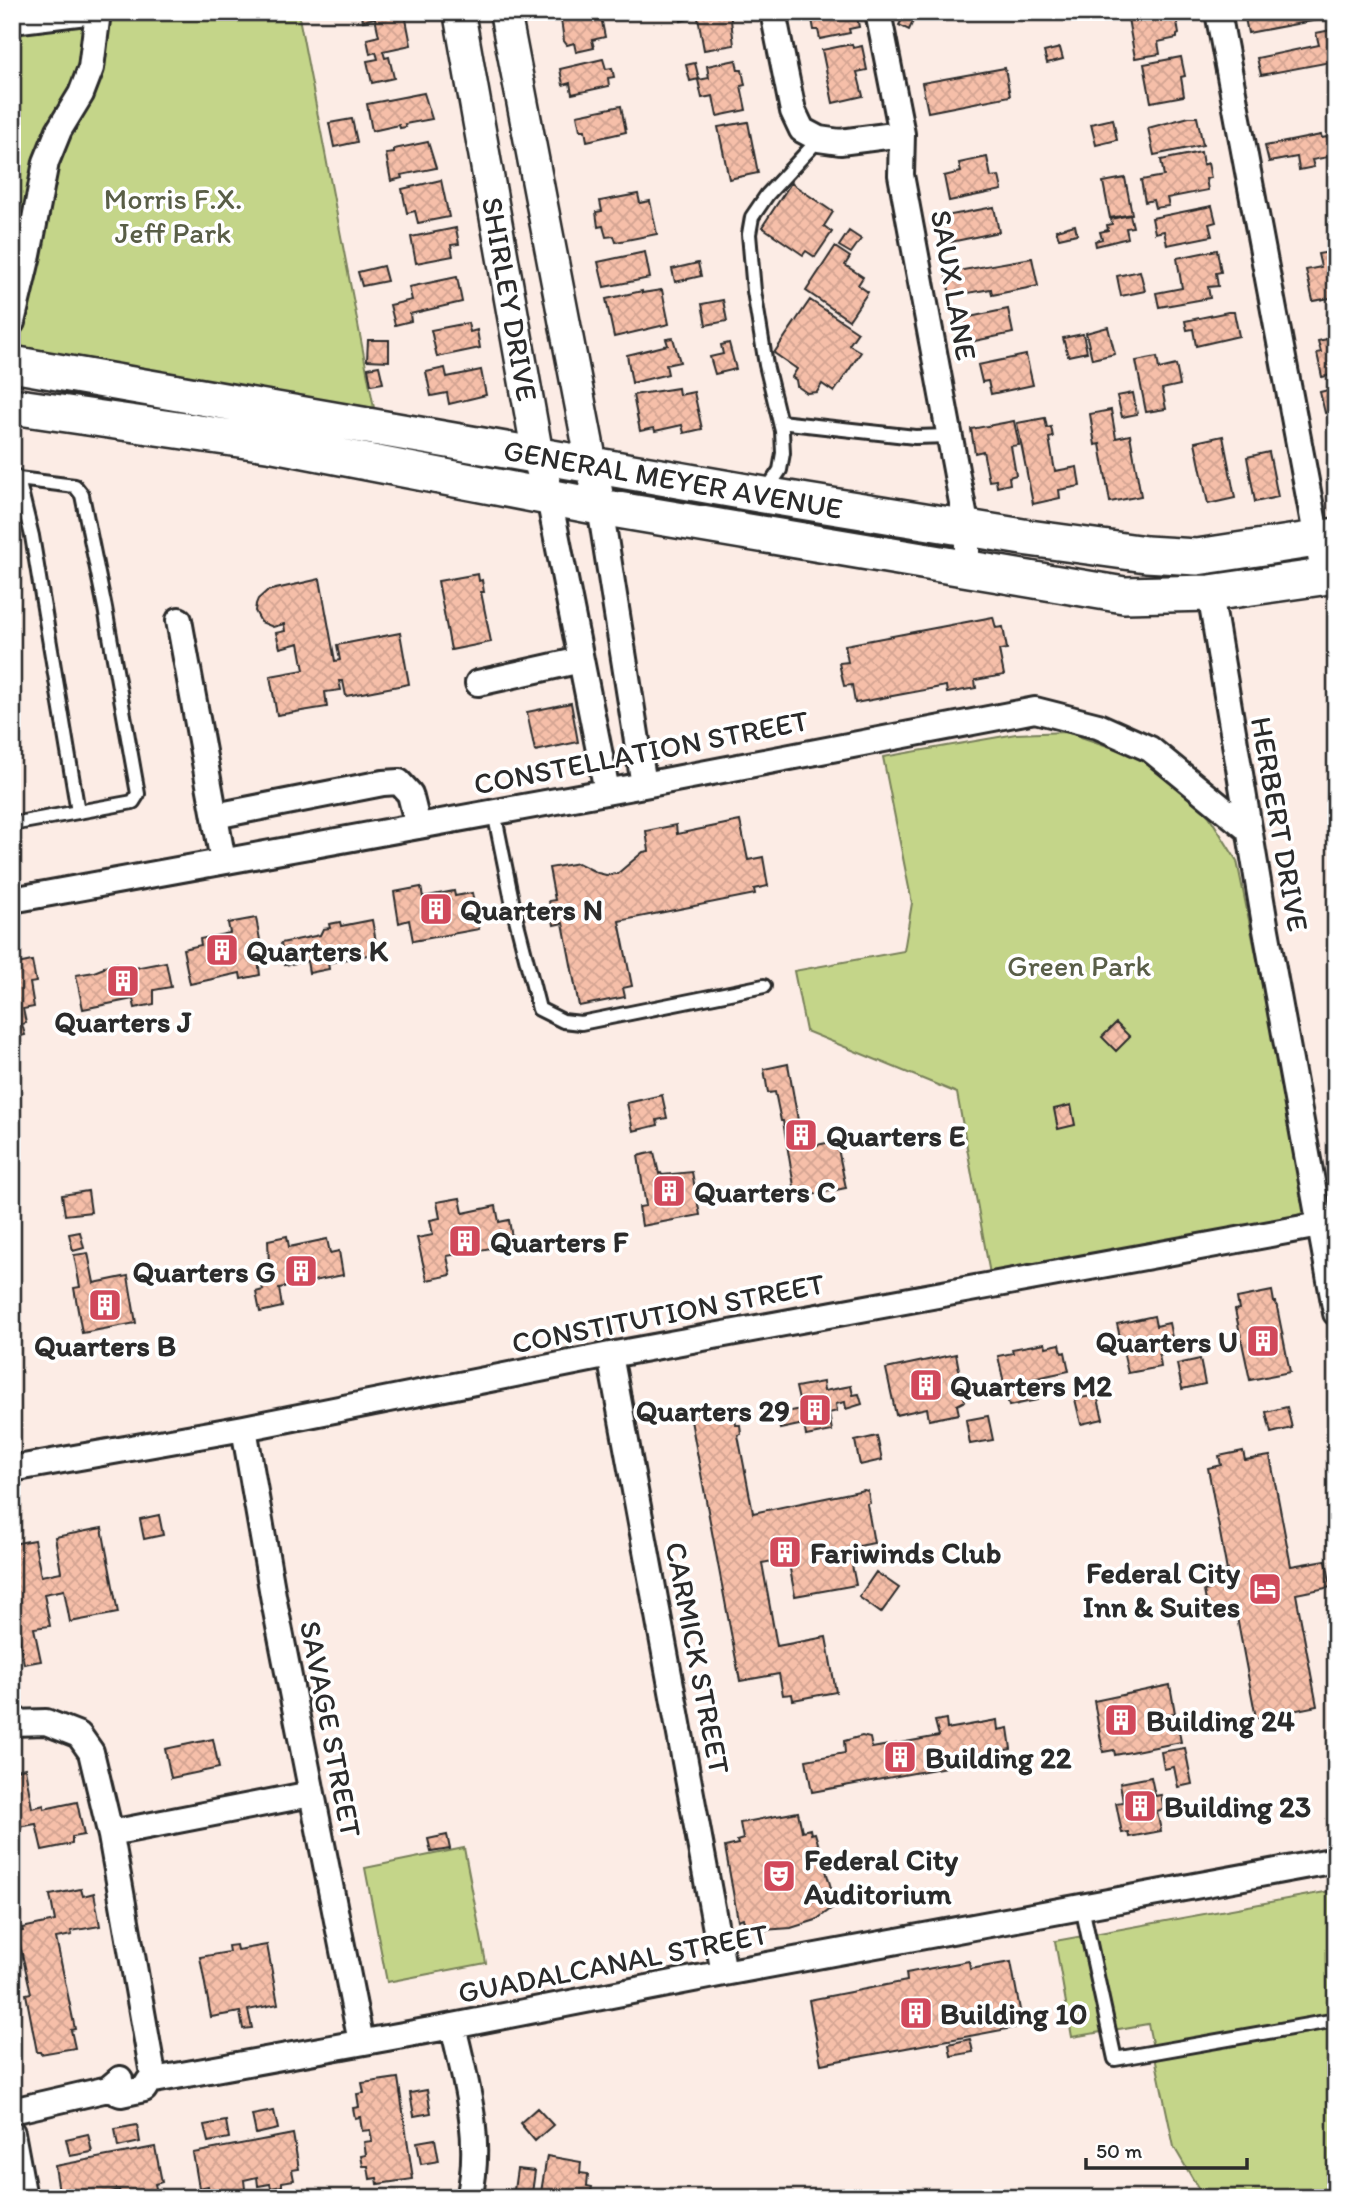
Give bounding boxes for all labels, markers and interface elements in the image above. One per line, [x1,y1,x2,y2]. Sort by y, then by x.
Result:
park label: Morris F.X. Jeff Park [104,180,242,251]
street label: SHIRLEY DRIVE [474,194,546,404]
street label: SAUX LANE [923,207,985,363]
street label: GENERAL MEYER AVENUE [501,431,845,527]
street label: CONSTELLATION STREET [470,701,812,803]
street label: HERBERT DRIVE [1243,714,1317,934]
building icon: Quarters N [417,890,455,928]
place label: Quarters N [460,891,603,928]
building icon: Quarters K [203,931,241,969]
place label: Quarters K [246,932,389,969]
park label: Green Park [1007,947,1152,984]
building icon: Quarters J [104,962,142,1000]
place label: Quarters J [54,1003,192,1040]
building icon: Quarters E [782,1116,820,1154]
place label: Quarters E [826,1117,966,1154]
building icon: Quarters C [650,1172,688,1210]
place label: Quarters C [694,1173,836,1210]
building icon: Quarters F [446,1222,484,1260]
place label: Quarters F [490,1223,629,1260]
building icon: Quarters G [282,1252,320,1290]
place label: Quarters G [133,1253,276,1290]
street label: CONSTITUTION STREET [508,1264,828,1361]
building icon: Quarters B [86,1286,124,1324]
building icon: Quarters U [1244,1322,1282,1360]
place label: Quarters U [1095,1323,1238,1360]
place label: Quarters B [34,1327,176,1364]
building icon: Quarters M2 [907,1366,945,1404]
place label: Quarters M2 [950,1367,1112,1404]
building icon: Quarters 29 [796,1391,834,1429]
place label: Quarters 29 [636,1392,790,1429]
building icon: Fariwinds Club [766,1533,804,1571]
place label: Fariwinds Club [810,1534,1001,1571]
street label: CARMICK STREET [657,1539,739,1777]
place label: Federal City Inn & Suites [1083,1554,1241,1625]
hotel icon: Federal City Inn & Suites [1246,1570,1284,1608]
street label: SAVAGE STREET [292,1618,370,1840]
building icon: Building 24 [1102,1701,1140,1739]
place label: Building 24 [1146,1702,1295,1739]
building icon: Building 22 [881,1738,919,1776]
place label: Building 22 [925,1739,1072,1776]
building icon: Building 23 [1121,1787,1159,1825]
place label: Building 23 [1164,1788,1311,1825]
place label: Federal City Auditorium [803,1841,959,1912]
theatre icon: Federal City Auditorium [760,1857,798,1895]
street label: GUADALCANAL STREET [455,1915,771,2011]
building icon: Building 10 [897,1994,935,2032]
place label: Building 10 [940,1995,1087,2032]
scale bar [1086,2126,1246,2170]
text: 50 m [1096,2138,1143,2163]

